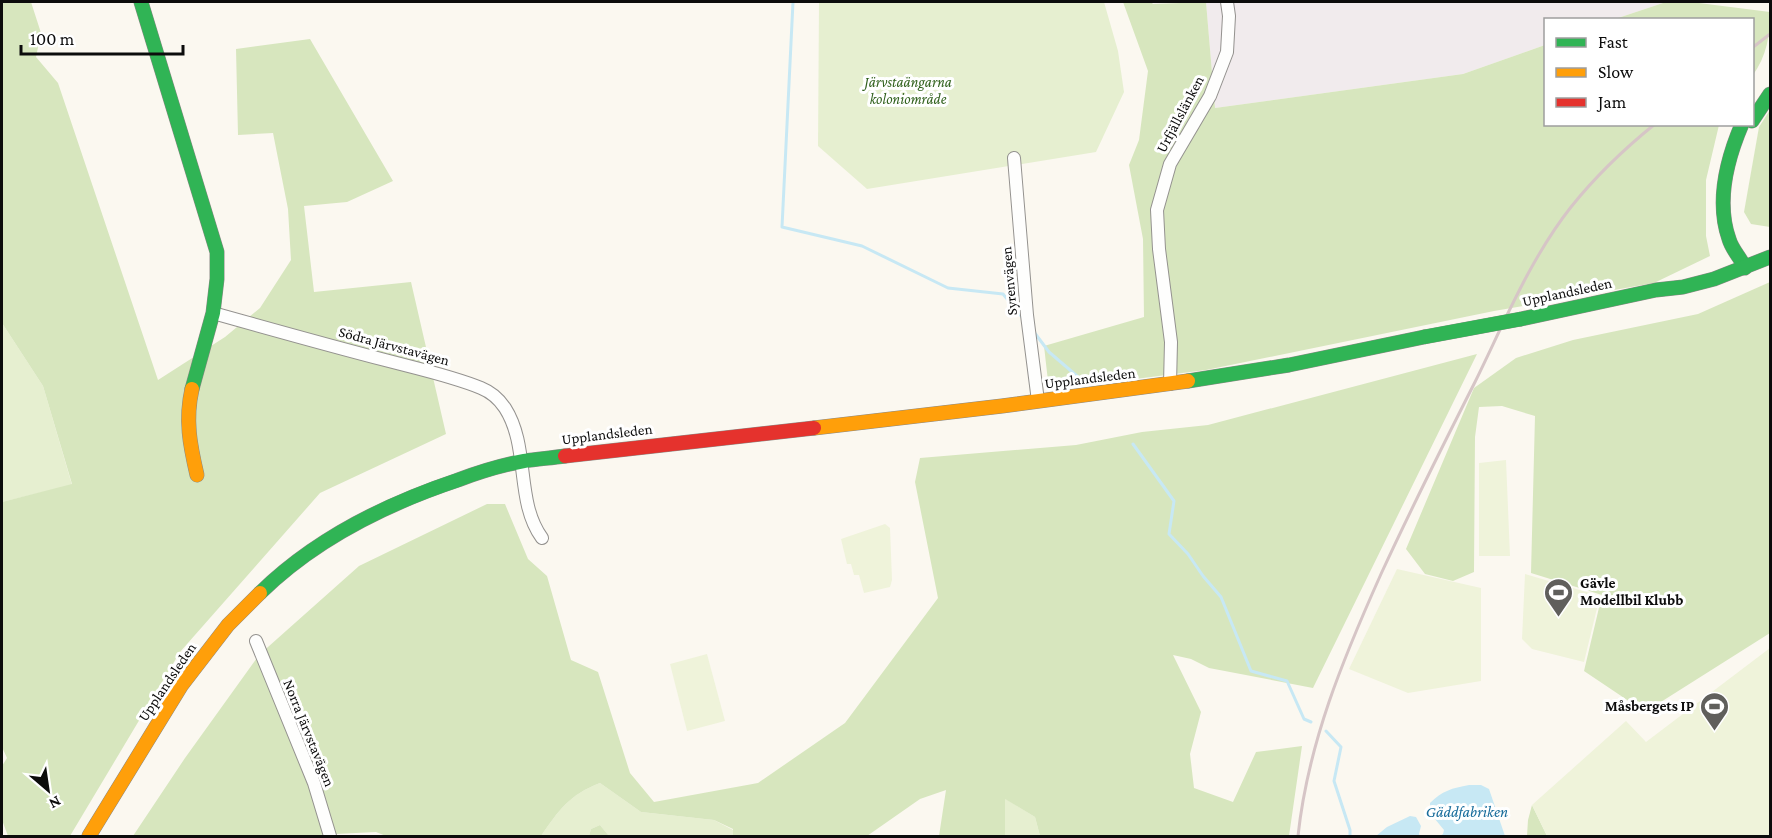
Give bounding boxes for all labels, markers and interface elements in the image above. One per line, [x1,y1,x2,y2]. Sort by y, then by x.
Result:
scale bar [21,18,183,56]
legend [1544,18,1754,126]
text: 100 m [30,29,75,49]
text: Fast [1598,32,1629,52]
text: Slow [1598,62,1634,82]
street label: Urfjällslänken [1153,73,1208,156]
park label: Järvstaängarna koloniområde [861,74,952,107]
text: Jam [1596,92,1627,112]
street label: Syrenvägen [998,246,1021,316]
street label: Upplandsleden [1521,275,1614,310]
street label: Södra Järvstavägen [337,324,451,369]
street label: Upplandsleden [1044,364,1136,392]
street label: Upplandsleden [561,420,653,448]
place label: Gävle Modellbil Klubb [1580,575,1683,608]
sports icon: Gävle Modellbil Klubb [1543,576,1575,618]
street label: Upplandsleden [135,640,200,725]
street label: Norra Järvstavägen [279,677,338,789]
sports icon: Måsbergets IP [1699,690,1731,732]
place label: Måsbergets IP [1605,698,1694,714]
north arrow [18,760,78,820]
text: N [46,793,64,813]
water label: Gäddfabriken [1426,803,1508,821]

